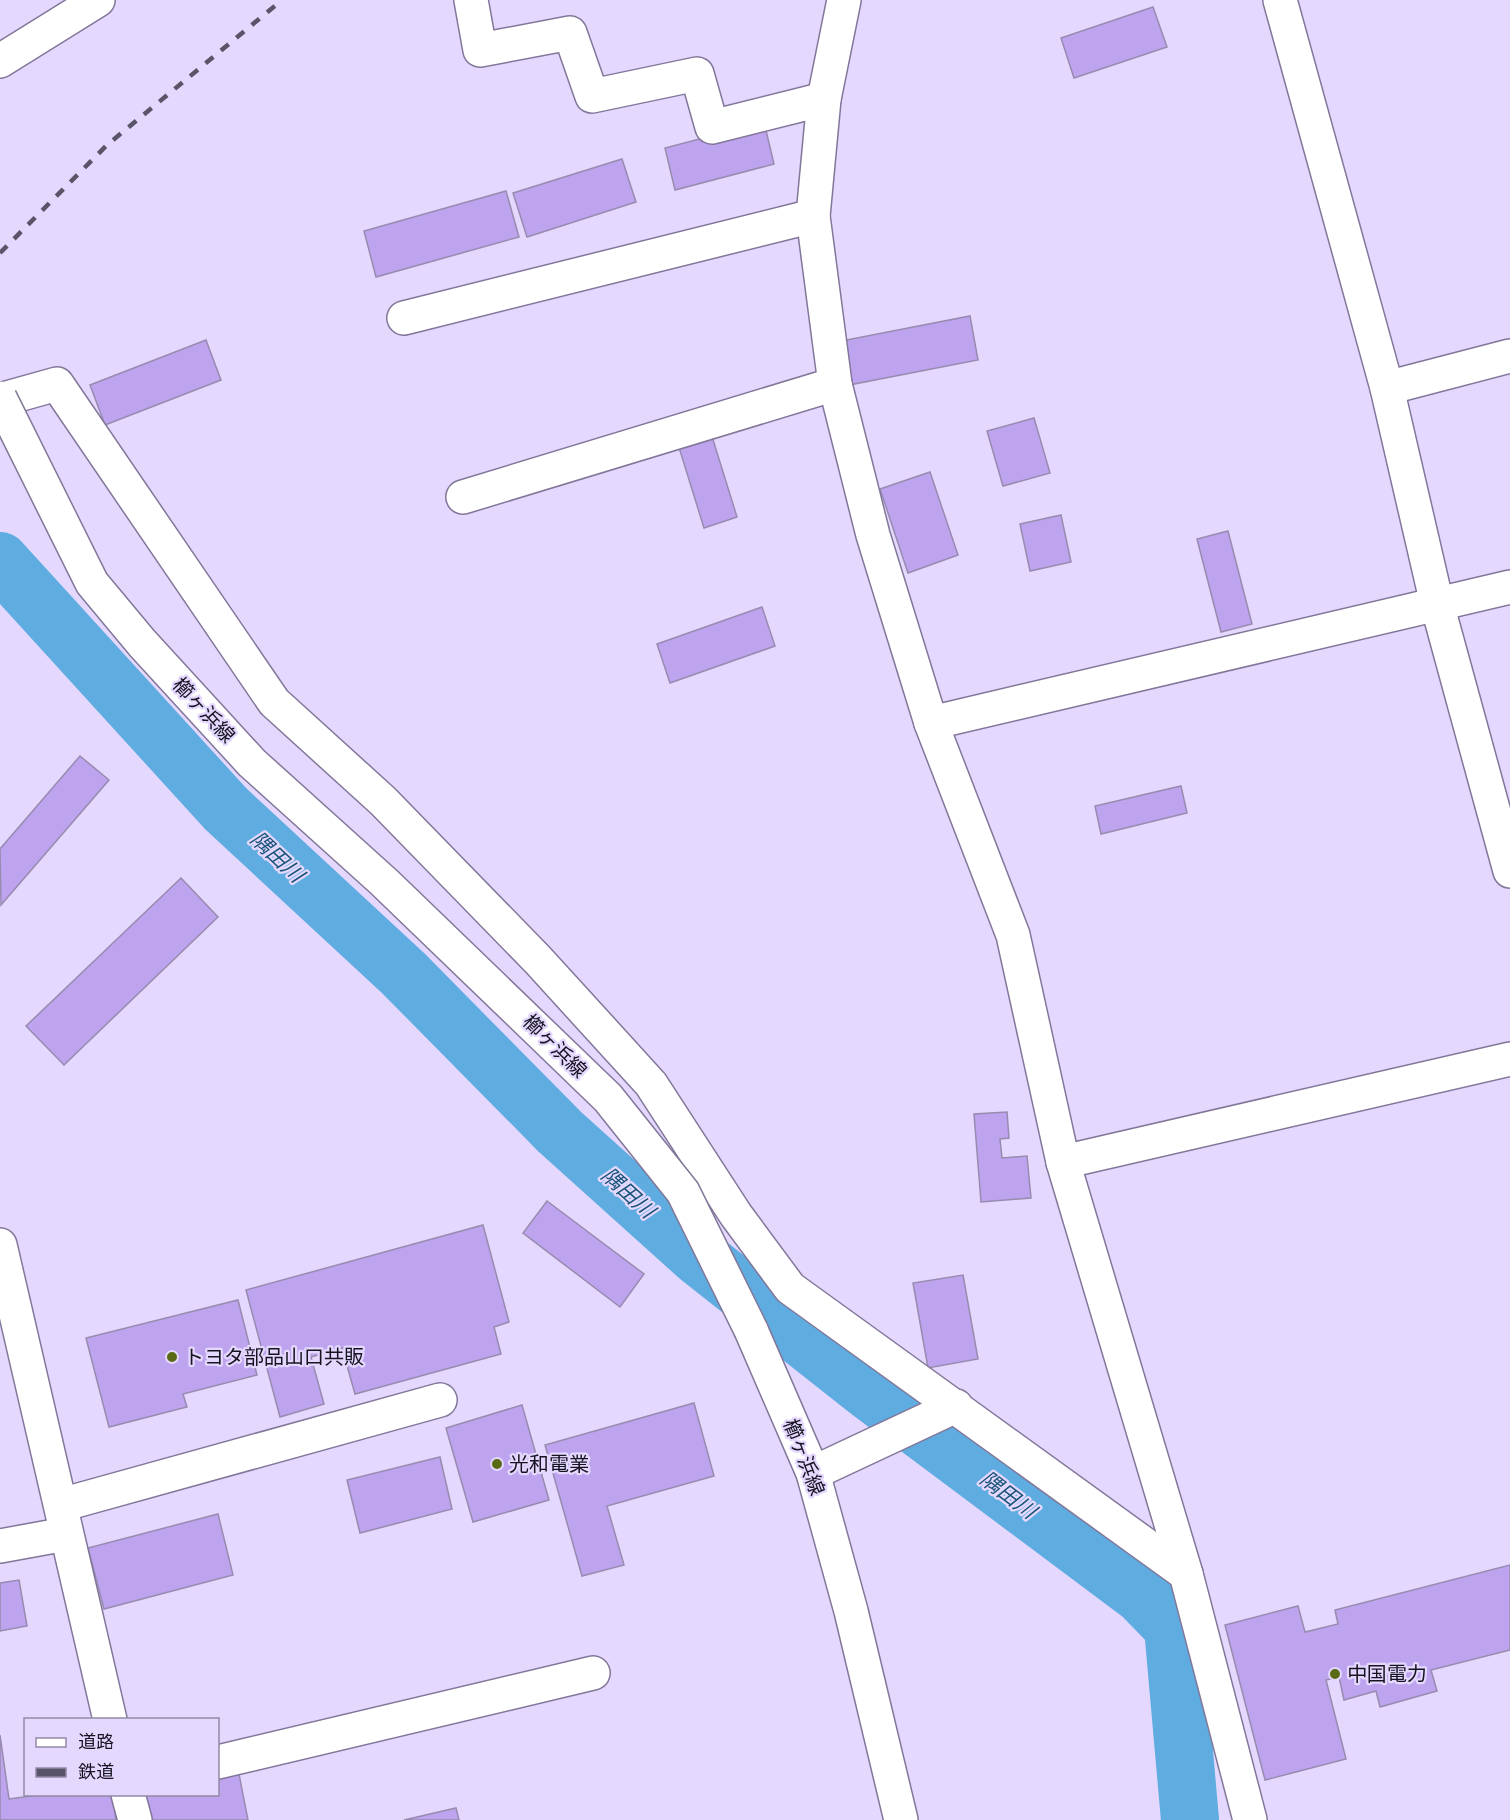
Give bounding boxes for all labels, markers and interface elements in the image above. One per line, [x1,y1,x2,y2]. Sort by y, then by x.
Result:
street label: 櫛ヶ浜線 [167,672,241,748]
water label: 隅田川 [244,825,311,890]
street label: 櫛ヶ浜線 [518,1009,592,1083]
water label: 隅田川 [595,1162,662,1226]
place label: トヨタ部品山口共販 [184,1344,364,1370]
marker: トヨタ部品山口共販 [165,1350,179,1364]
street label: 櫛ヶ浜線 [778,1415,830,1499]
place label: 光和電業 [509,1451,589,1477]
marker: 光和電業 [490,1457,504,1471]
water label: 隅田川 [974,1465,1043,1526]
place label: 中国電力 [1347,1661,1427,1687]
marker: 中国電力 [1328,1667,1342,1681]
legend [24,1718,219,1796]
text: 道路 [78,1730,114,1754]
text: 鉄道 [78,1760,114,1784]

